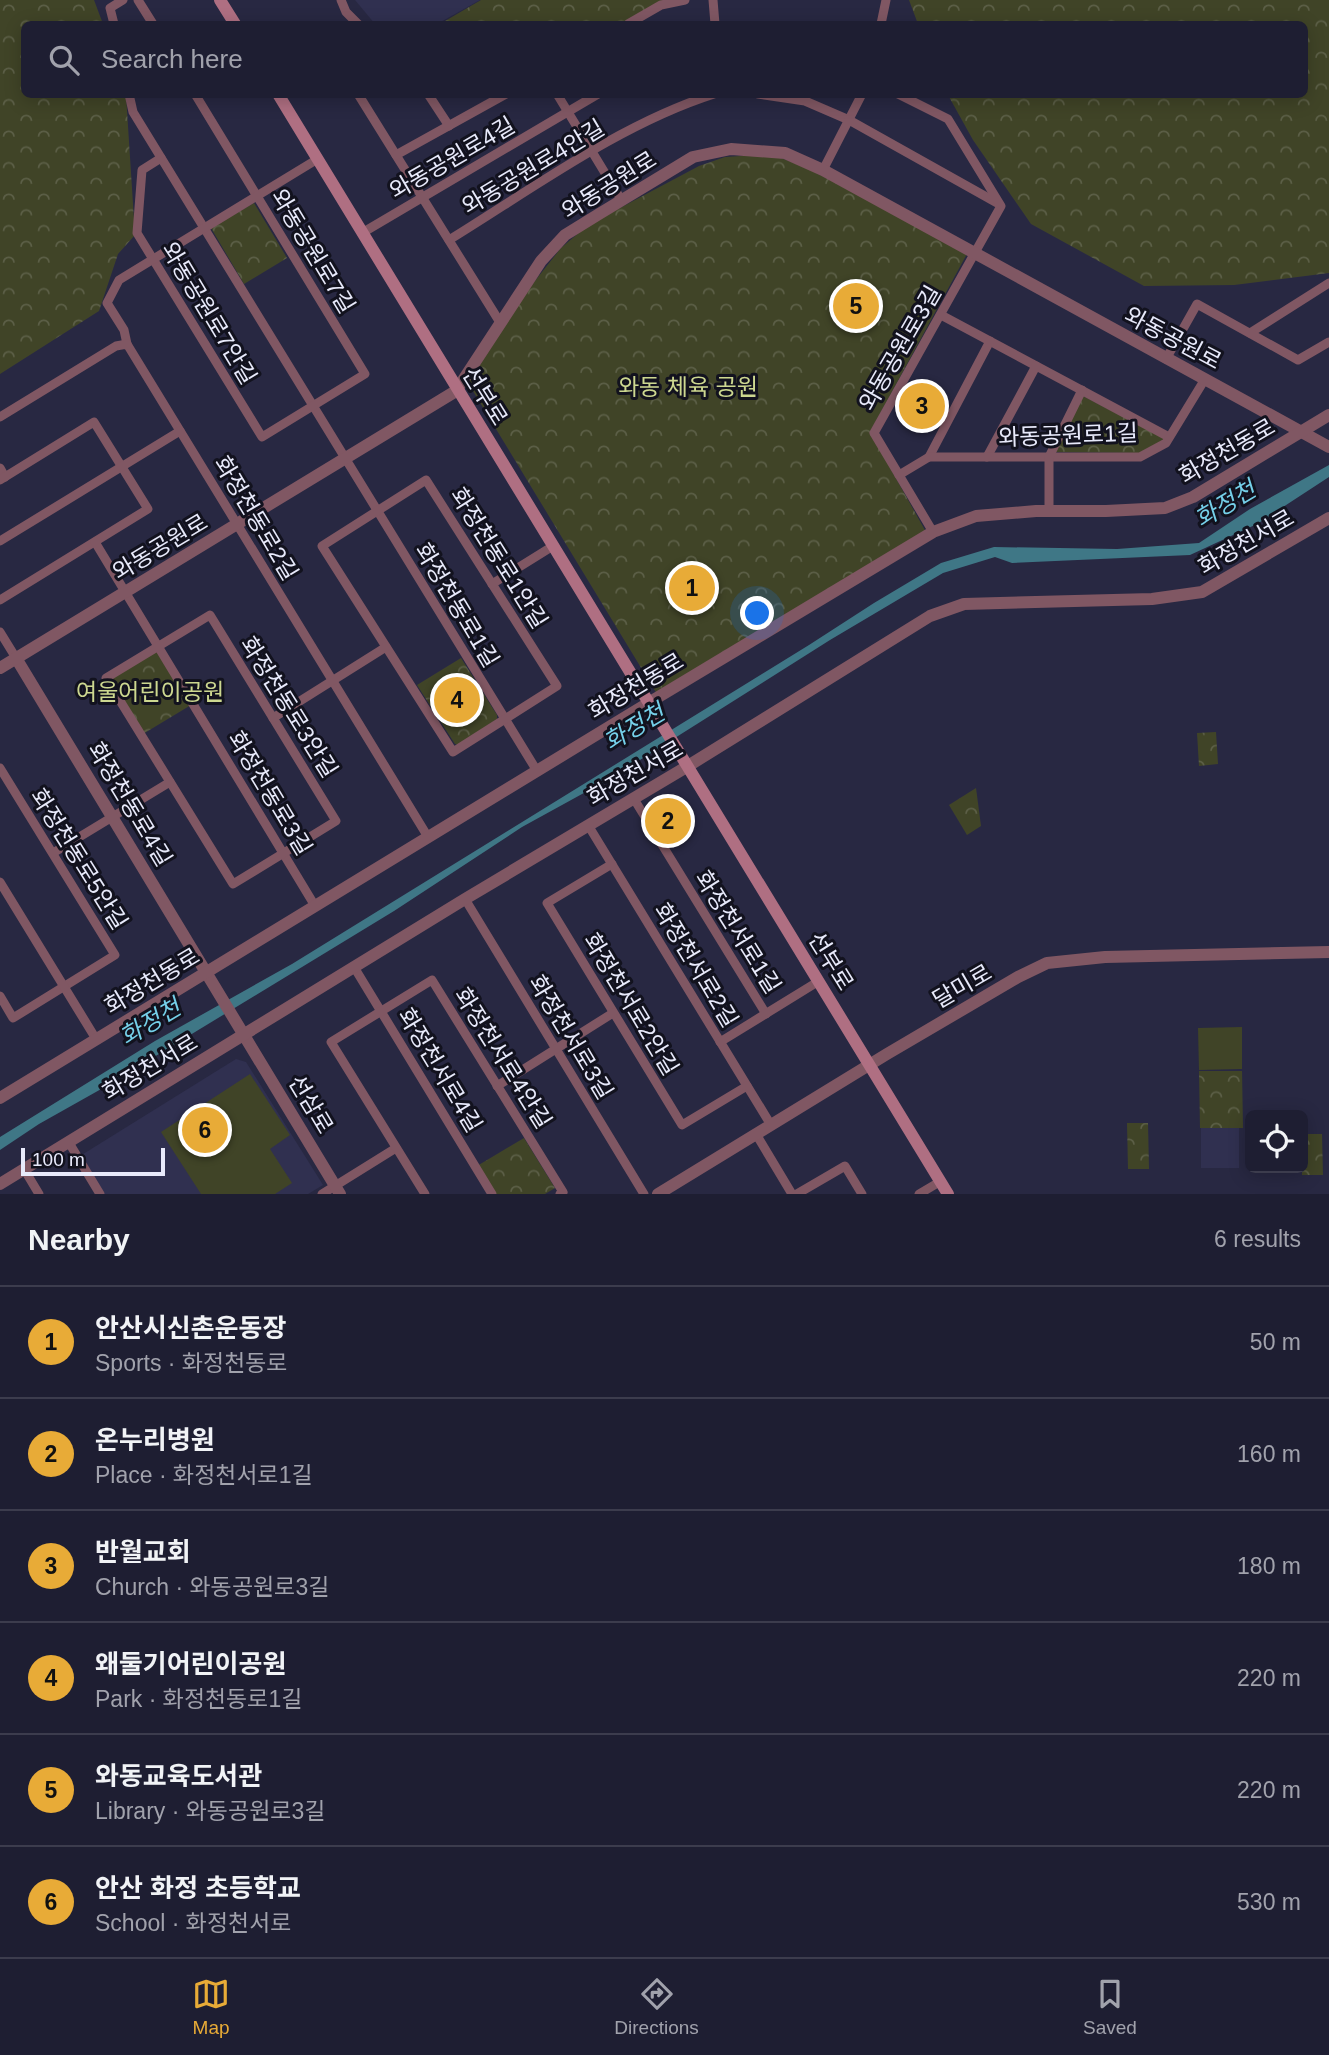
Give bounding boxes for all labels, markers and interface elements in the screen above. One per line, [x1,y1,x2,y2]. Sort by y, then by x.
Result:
search box [21,21,1308,98]
icon: search [45,41,83,79]
text: Search here [101,44,243,74]
street label: 와동공원로4길 [385,112,519,204]
street label: 와동공원로4안길 [457,114,609,220]
street label: 와동공원로 [557,145,661,225]
street label: 와동공원로7길 [266,184,360,318]
street label: 와동공원로7안길 [156,237,262,389]
pin: 5 [833,280,879,332]
street label: 와동공원로3길 [853,281,947,415]
street label: 와동공원로 [1120,302,1226,374]
street label: 선부로 [457,362,513,430]
park label: 와동 체육 공원 [618,374,758,400]
pin: 3 [899,380,945,432]
street label: 화정천동로 [1175,413,1279,489]
street label: 와동공원로1길 [998,420,1138,450]
street label: 화정천동로2길 [209,451,303,585]
water label: 화정천 [1190,474,1263,533]
street label: 화정천동로1안길 [445,483,553,633]
street label: 화정천서로 [1194,504,1298,580]
street label: 와동공원로 [108,509,212,585]
street label: 화정천동로1길 [410,538,504,672]
pin: 1 [669,562,715,614]
your location [740,596,774,630]
street label: 화정천동로3안길 [235,632,343,782]
street label: 화정천동로 [584,647,688,725]
pin: 4 [434,674,480,726]
park label: 여울어린이공원 [76,679,224,705]
water label: 화정천 [598,698,670,756]
street label: 화정천동로3길 [223,726,317,860]
street label: 화정천서로 [583,735,687,811]
street label: 화정천동로4길 [83,737,177,871]
street label: 화정천동로5안길 [25,784,133,934]
pin: 2 [645,795,691,847]
street label: 화정천서로1길 [690,866,786,998]
street label: 화정천서로2길 [649,898,743,1032]
street label: 선부로 [803,927,859,995]
street label: 화정천서로2안길 [578,928,684,1080]
street label: 화정천동로 [100,942,204,1020]
street label: 달미로 [928,959,996,1013]
street label: 화정천서로3길 [524,970,618,1104]
street label: 화정천서로4안길 [449,983,557,1133]
water label: 화정천 [114,993,186,1051]
street label: 화정천서로4길 [393,1003,487,1137]
street label: 화정천서로 [98,1029,202,1105]
street label: 선삼로 [284,1070,338,1138]
pin: 6 [182,1104,228,1156]
map controls [1245,1110,1308,1173]
button: locate [1245,1110,1308,1173]
scale bar [21,1145,164,1177]
text: 100 m [32,1149,85,1170]
text: Nearby [28,1223,130,1256]
text: 6 results [1214,1226,1301,1252]
text: 안산시신촌운동장 [95,1313,286,1343]
text: 1 [45,1329,57,1355]
text: 50 m [1250,1329,1301,1355]
text: Sports · 화정천동로 [95,1350,288,1376]
text: 온누리병원 [95,1425,215,1455]
text: 2 [45,1441,57,1467]
text: 160 m [1237,1441,1301,1467]
text: Place · 화정천서로1길 [95,1462,313,1488]
text: 반월교회 [95,1537,191,1567]
text: 3 [45,1553,57,1579]
text: 180 m [1237,1553,1301,1579]
text: Church · 와동공원로3길 [95,1574,329,1600]
text: 왜둘기어린이공원 [95,1649,286,1679]
text: 4 [45,1665,57,1691]
text: 220 m [1237,1665,1301,1691]
text: Park · 화정천동로1길 [95,1686,302,1712]
text: 와동교육도서관 [95,1761,262,1791]
text: 5 [45,1777,57,1803]
text: 220 m [1237,1777,1301,1803]
text: Library · 와동공원로3길 [95,1798,326,1824]
text: 안산 화정 초등학교 [95,1873,301,1903]
text: 6 [45,1889,57,1915]
text: 530 m [1237,1889,1301,1915]
text: School · 화정천서로 [95,1910,292,1936]
tab: Map [192,1975,230,2039]
tab: Directions [614,1975,699,2039]
tab: Saved [1083,1975,1137,2039]

